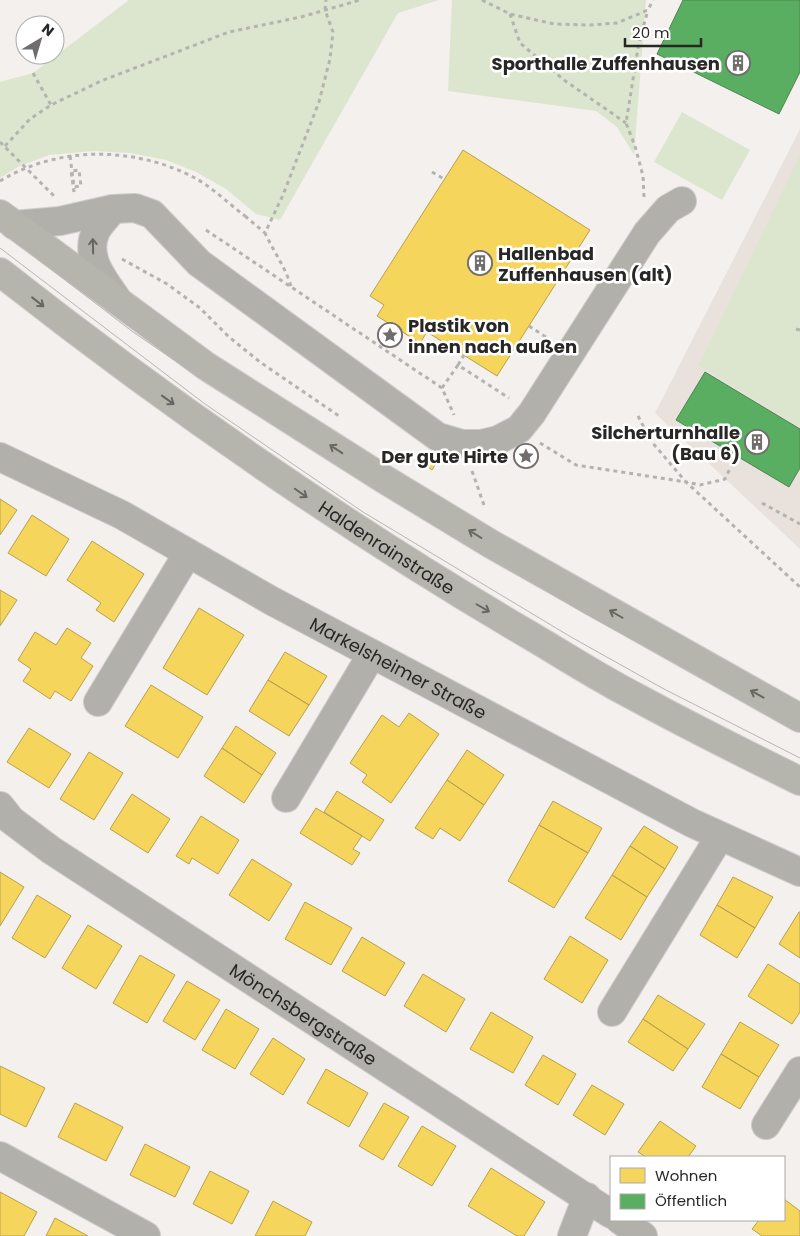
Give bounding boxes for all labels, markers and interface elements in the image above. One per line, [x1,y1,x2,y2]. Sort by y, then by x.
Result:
north arrow [15,15,65,65]
scale bar [625,15,701,47]
text: N [38,19,58,41]
text: 20 m [632,22,670,43]
building icon: Sporthalle Zuffenhausen [725,50,751,76]
place label: Sporthalle Zuffenhausen [492,51,720,76]
one-way arrow [89,239,98,255]
place label: Hallenbad Zuffenhausen (alt) [498,241,673,287]
building icon: Hallenbad Zuffenhausen (alt) [467,250,493,276]
one-way arrow [31,297,45,307]
place label: Plastik von innen nach außen [408,313,577,359]
place icon: Plastik von innen nach außen [377,322,403,348]
one-way arrow [161,395,175,405]
place label: Silcherturnhalle (Bau 6) [591,420,740,466]
building icon: Silcherturnhalle (Bau 6) [744,429,770,455]
place icon: Der gute Hirte [513,443,539,469]
one-way arrow [330,444,344,454]
place label: Der gute Hirte [381,444,508,469]
one-way arrow [294,488,308,498]
street label: Haldenrainstraße [314,494,460,600]
one-way arrow [468,529,482,539]
one-way arrow [475,603,490,613]
one-way arrow [610,608,624,618]
street label: Markelsheimer Straße [306,611,491,725]
one-way arrow [750,689,765,699]
street label: Mönchsbergstraße [225,957,382,1071]
legend [610,1156,785,1221]
text: Wohnen [655,1165,717,1186]
text: Öffentlich [655,1190,727,1211]

